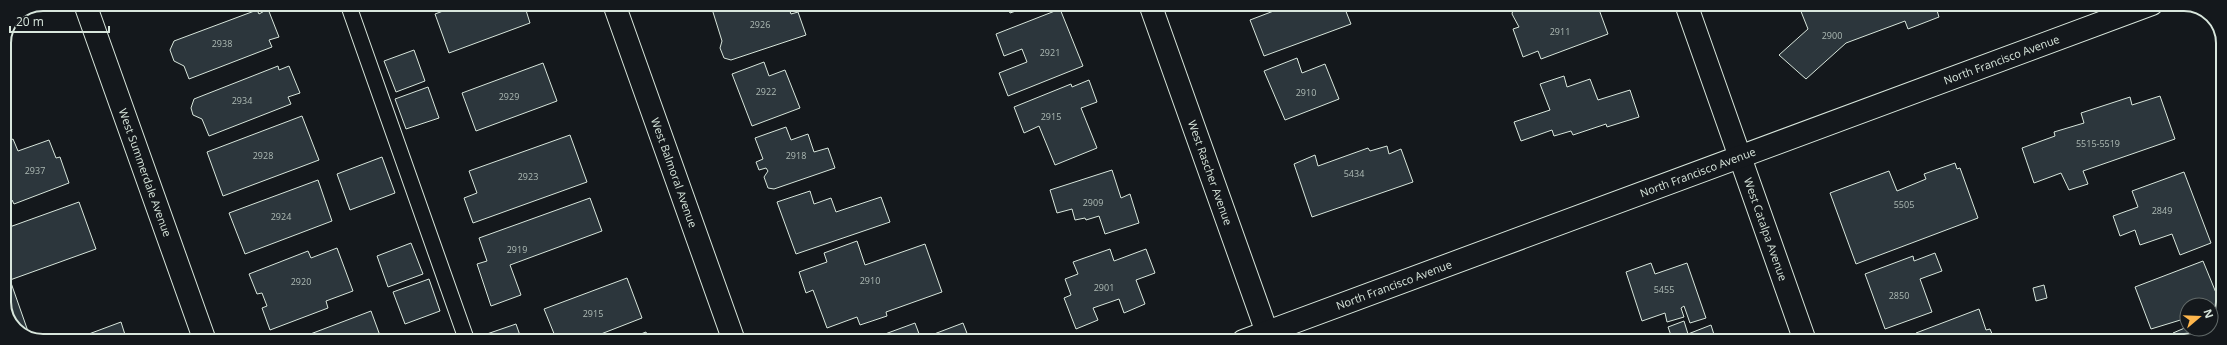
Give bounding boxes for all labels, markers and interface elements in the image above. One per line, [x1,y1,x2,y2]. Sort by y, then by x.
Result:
scale bar [10,8,109,34]
text: 20 m [16,13,44,30]
house number: 2926 [750,18,770,31]
house number: 2911 [1550,25,1570,38]
house number: 2900 [1822,29,1842,42]
street label: North Francisco Avenue [1941,31,2061,88]
house number: 2938 [212,37,232,50]
house number: 2921 [1040,46,1060,59]
house number: 2922 [756,85,776,98]
house number: 2910 [1296,86,1316,99]
house number: 2929 [499,90,519,103]
house number: 2934 [232,94,252,107]
street label: West Summerdale Avenue [116,106,175,239]
house number: 2915 [1041,110,1061,123]
street label: West Balmoral Avenue [648,115,701,230]
street label: West Rascher Avenue [1185,118,1236,227]
house number: 5515-5519 [2076,137,2120,150]
street label: North Francisco Avenue [1638,144,1758,200]
house number: 2928 [253,149,273,162]
house number: 2918 [786,149,806,162]
house number: 2937 [25,164,45,177]
house number: 5434 [1344,167,1364,180]
house number: 2923 [518,170,538,183]
street label: West Catalpa Avenue [1741,176,1791,283]
house number: 2909 [1083,196,1103,209]
house number: 5505 [1894,198,1914,211]
house number: 2849 [2152,204,2172,217]
house number: 2924 [271,210,291,223]
house number: 2919 [507,243,527,256]
street label: North Francisco Avenue [1334,256,1454,313]
house number: 2910 [860,274,880,287]
house number: 2920 [291,275,311,288]
house number: 2901 [1094,281,1114,294]
house number: 5455 [1654,283,1674,296]
house number: 2850 [1889,289,1909,302]
north arrow [2179,297,2219,337]
house number: 2915 [583,307,603,320]
text: N [2200,307,2217,320]

